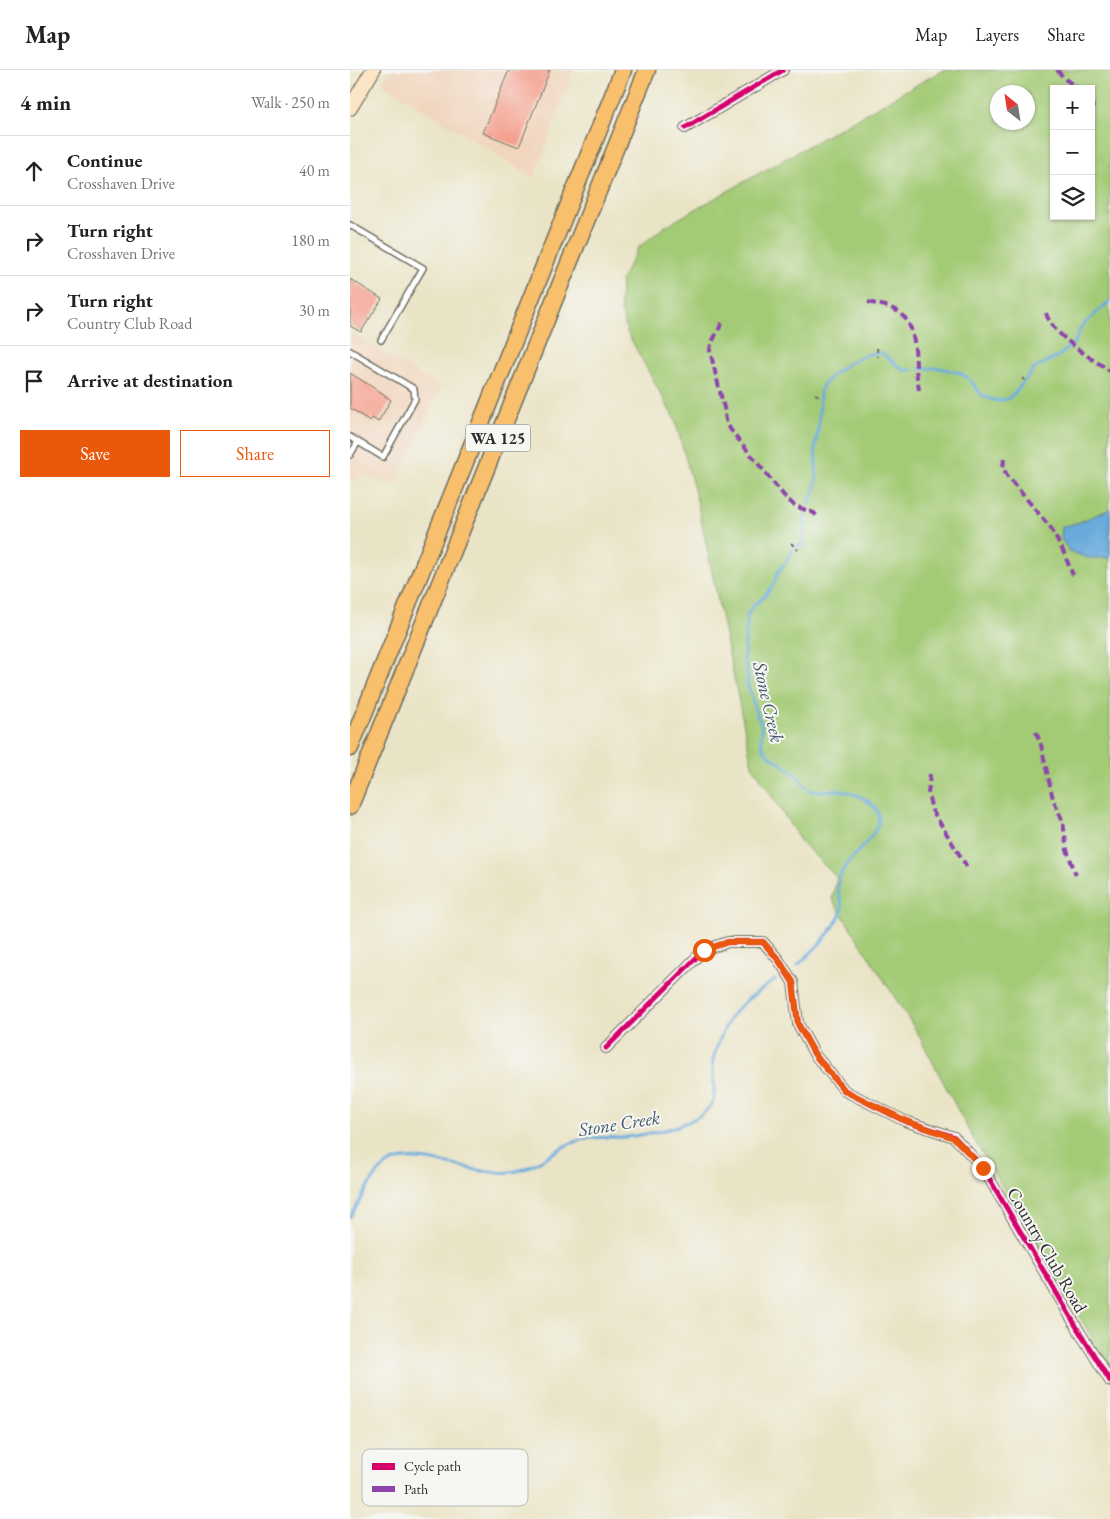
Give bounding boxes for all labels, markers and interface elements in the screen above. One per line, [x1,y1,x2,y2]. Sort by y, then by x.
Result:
text: Map [25,19,70,50]
text: Map [915,23,947,46]
text: Layers [975,23,1019,46]
text: Share [1047,23,1085,46]
north arrow [990,85,1035,130]
map controls [1050,85,1095,220]
button: + [1050,85,1095,130]
text: 4 min [20,89,71,116]
text: Walk · 250 m [251,92,330,113]
button: − [1050,130,1095,175]
text: Continue [67,148,142,173]
icon: ahead [20,157,48,185]
text: 40 m [299,160,330,181]
text: Crosshaven Drive [67,173,175,194]
button: layers [1050,175,1095,220]
text: Turn right [67,218,153,243]
icon: right [20,227,48,255]
text: 180 m [291,230,330,251]
text: Crosshaven Drive [67,243,175,264]
text: Turn right [67,288,153,313]
icon: right [20,297,48,325]
text: 30 m [299,300,330,321]
text: Country Club Road [67,313,192,334]
icon: arrive [20,367,48,395]
text: Arrive at destination [67,368,233,393]
road number: WA 125 [466,424,530,452]
button: Save [20,430,170,477]
button: Share [180,430,330,477]
water label: Stone Creek [747,658,790,745]
route start [693,939,716,962]
water label: Stone Creek [576,1105,662,1142]
route end [972,1157,995,1180]
street label: Country Club Road [1002,1183,1093,1317]
legend [362,1449,528,1506]
text: Cycle path [404,1457,461,1475]
text: Path [404,1480,428,1498]

